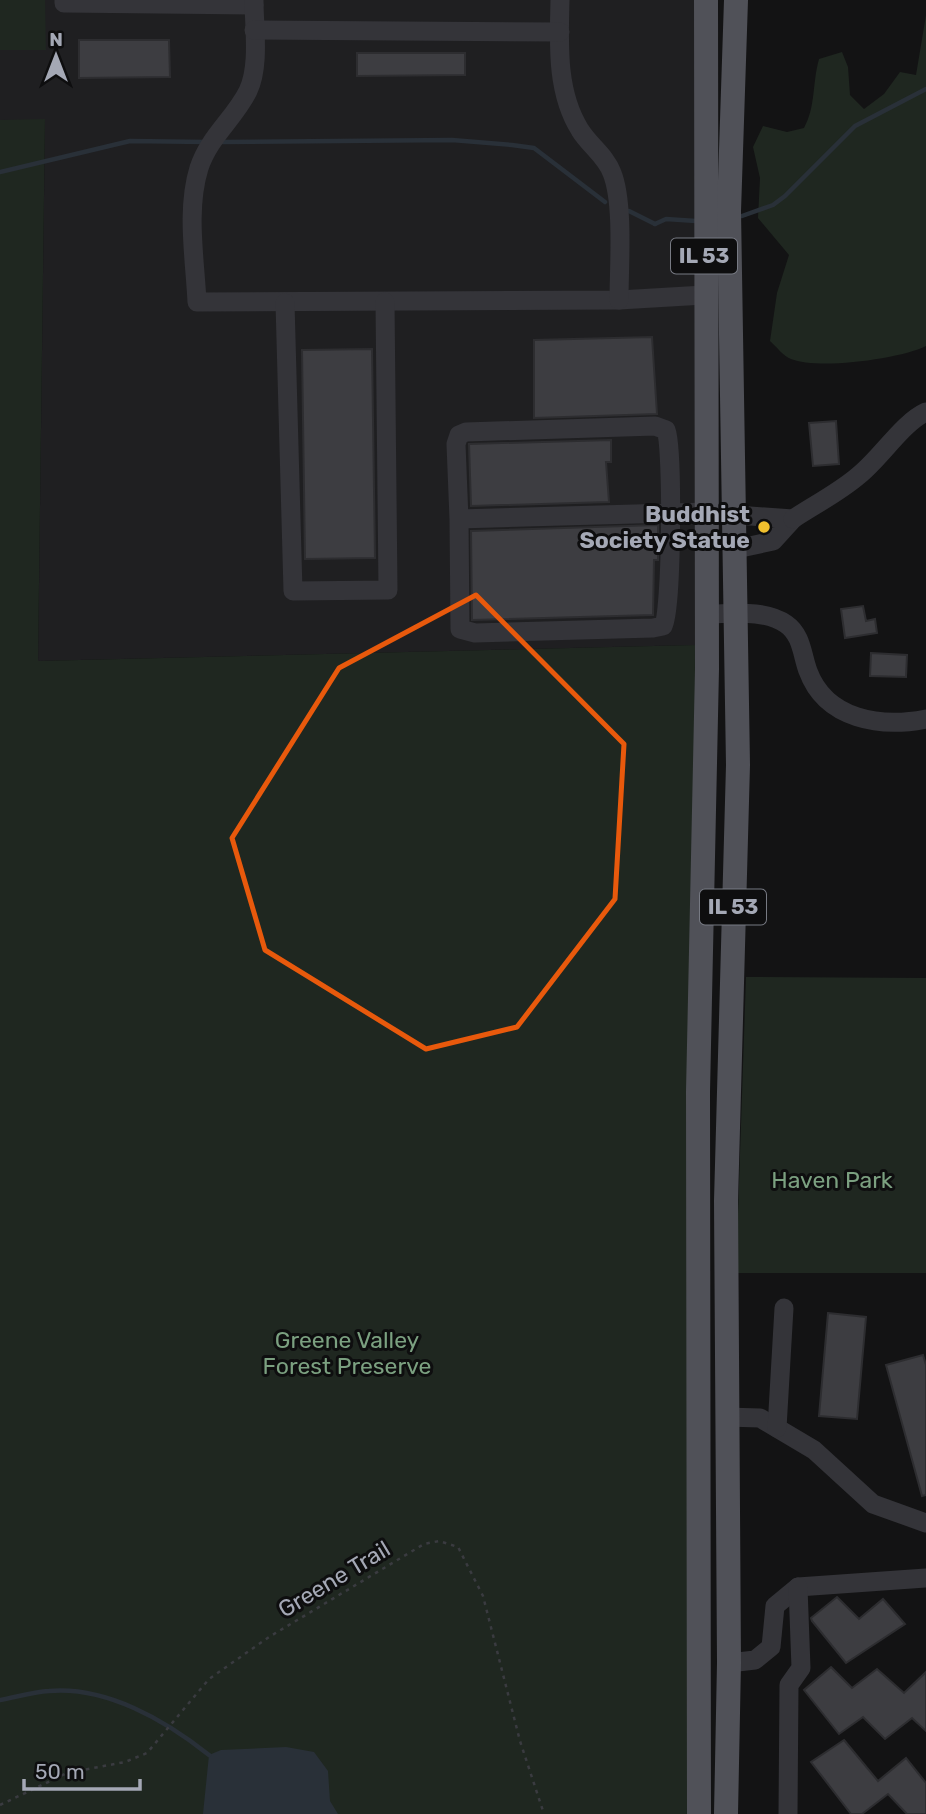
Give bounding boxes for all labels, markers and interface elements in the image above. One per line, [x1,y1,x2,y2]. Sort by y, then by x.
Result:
north arrow [21,21,91,91]
text: N [49,28,63,51]
road number: IL 53 [671,238,737,274]
place label: Buddhist Society Statue [580,500,750,554]
marker: Buddhist Society Statue [756,519,772,535]
road number: IL 53 [700,890,766,925]
park label: Haven Park [771,1166,893,1194]
park label: Greene Valley Forest Preserve [263,1326,431,1380]
street label: Greene Trail [273,1535,395,1623]
scale bar [24,1748,140,1792]
text: 50 m [35,1759,85,1784]

